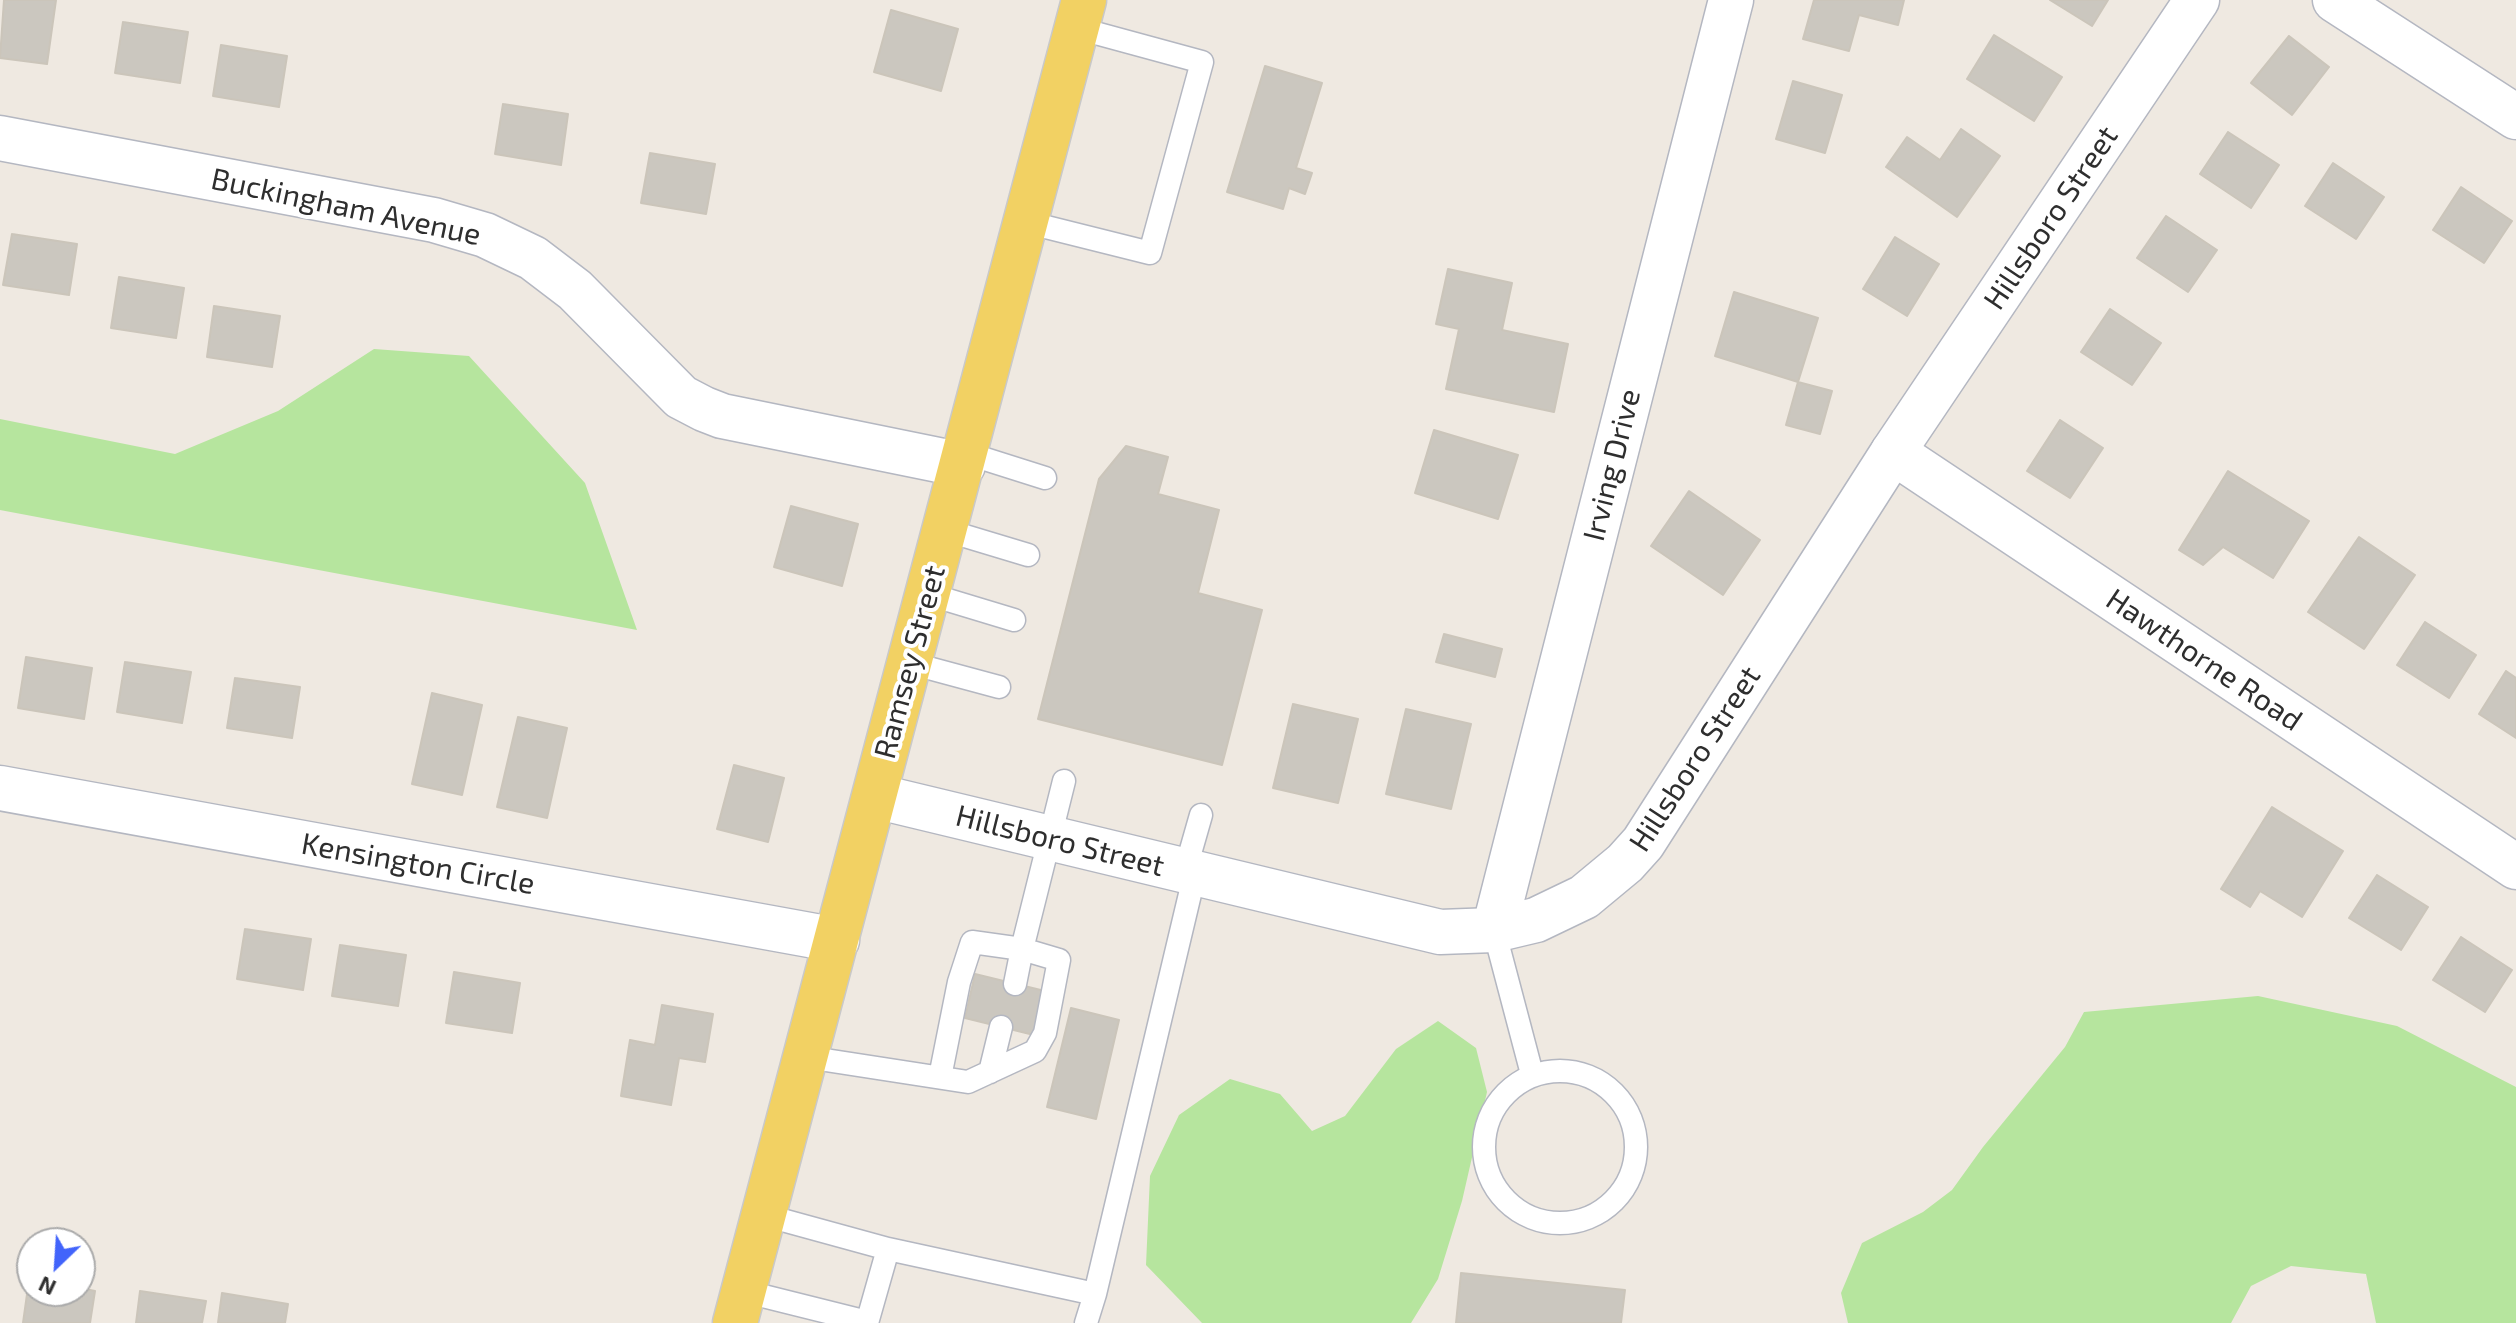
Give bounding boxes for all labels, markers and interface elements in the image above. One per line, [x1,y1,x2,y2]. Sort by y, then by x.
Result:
street label: Hillsboro Street [1976,119,2126,317]
street label: Buckingham Avenue [208,161,484,253]
street label: Irving Drive [1576,385,1648,545]
street label: Ramsey Street [867,561,953,763]
street label: Hawthorne Road [2099,581,2309,739]
street label: Hillsboro Street [1622,660,1768,858]
street label: Hillsboro Street [952,798,1168,884]
street label: Kensington Circle [299,826,537,902]
north arrow [16,1227,96,1307]
text: N [34,1272,59,1302]

